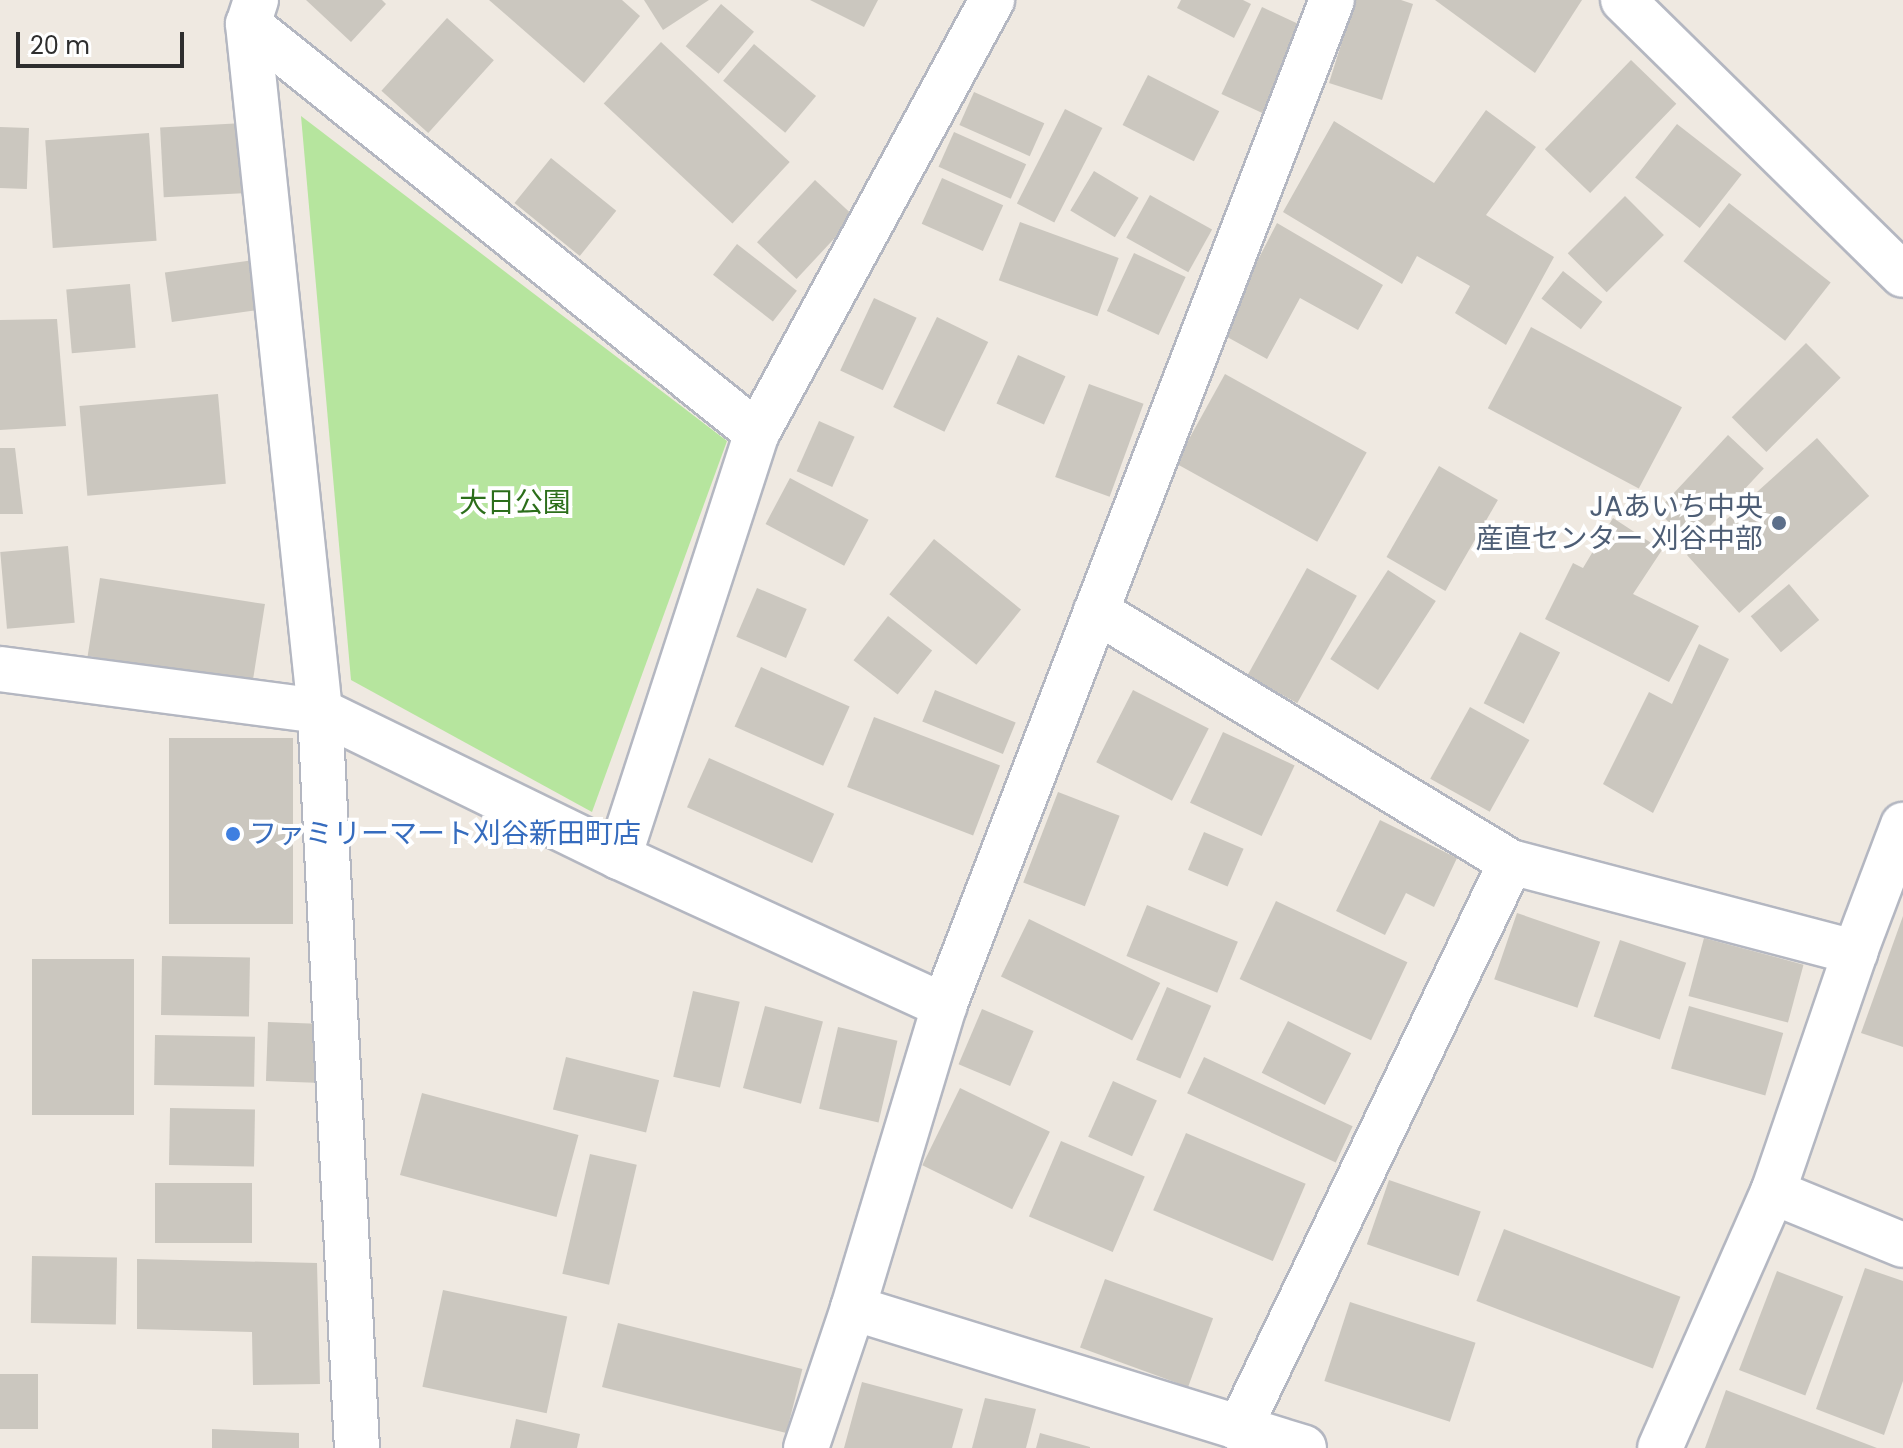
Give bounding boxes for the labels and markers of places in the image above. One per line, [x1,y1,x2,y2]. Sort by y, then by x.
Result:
place label: JAあいち中央 産直センター 刈谷中部 [1476,490,1763,556]
marker: JAあいち中央 産直センター 刈谷中部 [1770,514,1788,532]
place label: ファミリーマート刈谷新田町店 [249,817,641,851]
marker: ファミリーマート刈谷新田町店 [224,825,242,843]

